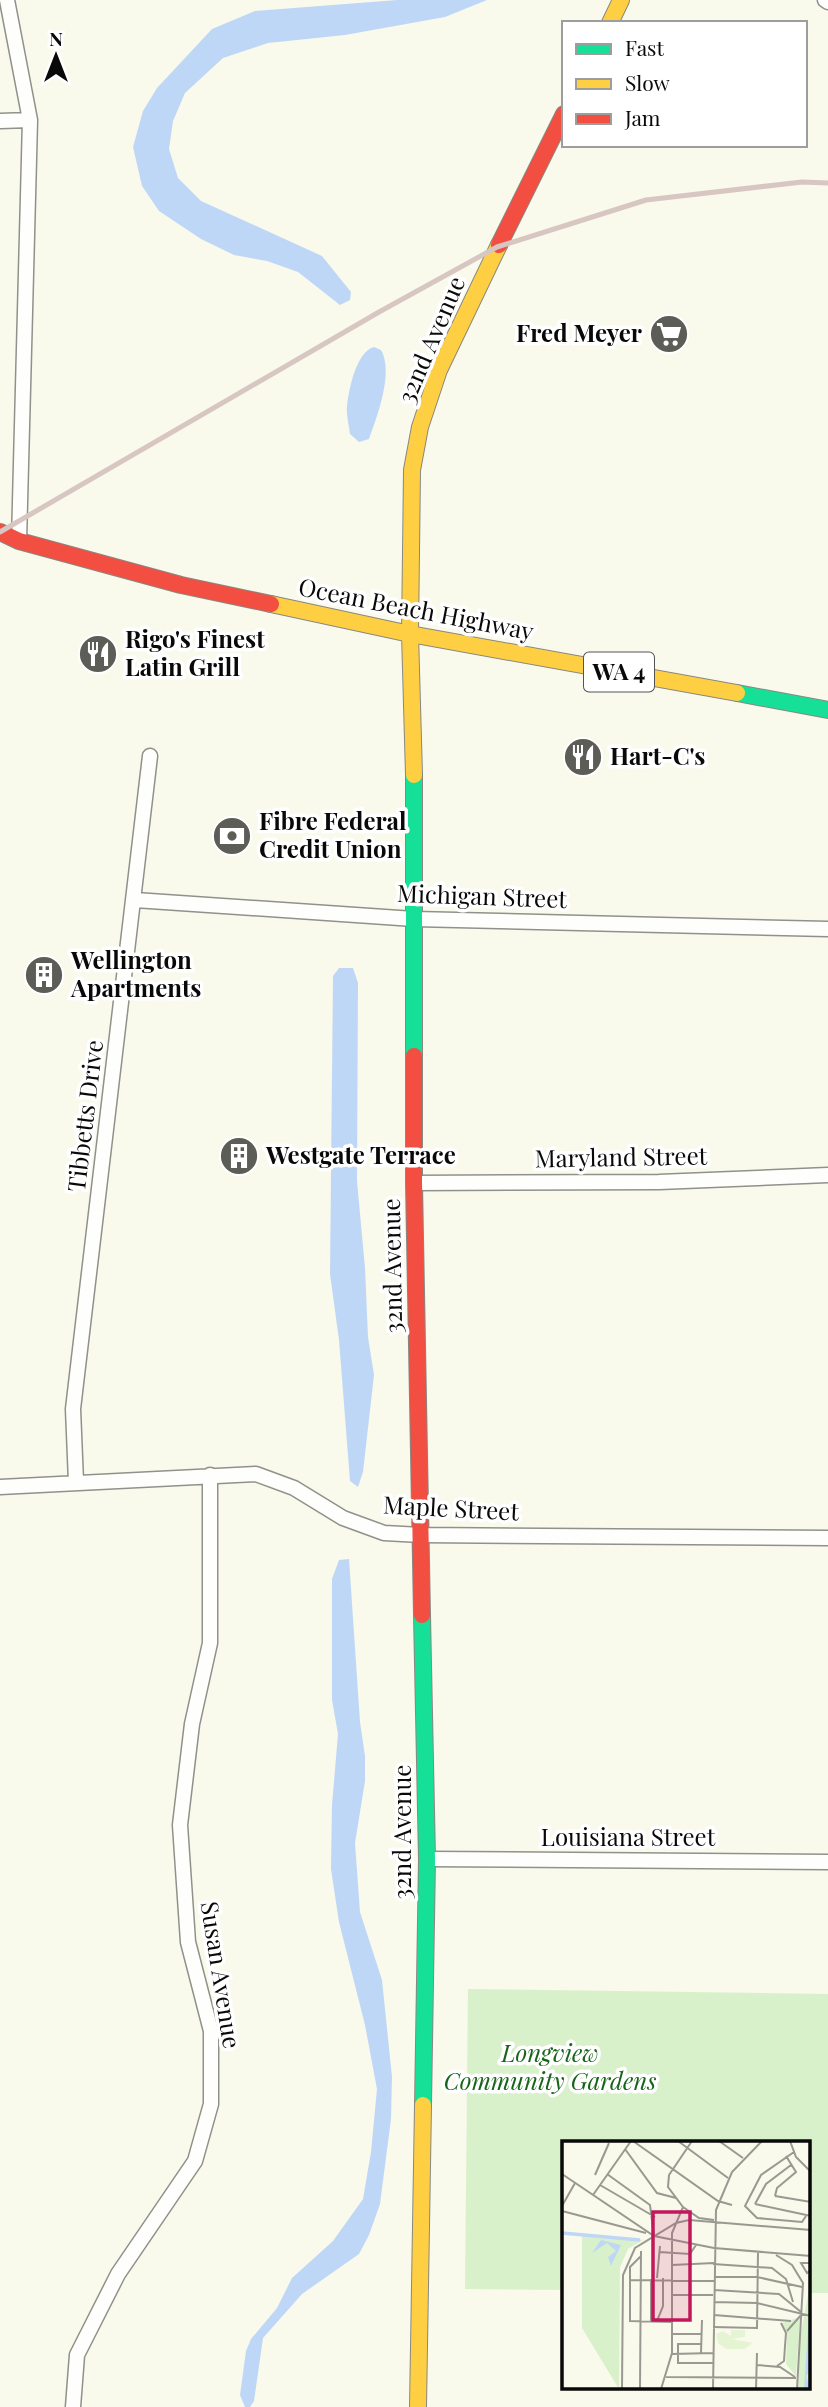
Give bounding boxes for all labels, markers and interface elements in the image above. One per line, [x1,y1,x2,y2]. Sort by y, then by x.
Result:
north arrow [21,21,91,91]
legend [562,21,807,147]
text: N [49,25,63,51]
text: Fast [625,33,664,61]
text: Slow [625,68,670,96]
text: Jam [624,103,661,131]
street label: 32nd Avenue [389,271,471,408]
supermarket icon: Fred Meyer [648,313,690,355]
place label: Fred Meyer [516,316,643,348]
street label: Ocean Beach Highway [296,570,537,647]
place label: Rigo's Finest Latin Grill [125,622,265,682]
restaurant icon: Rigo's Finest Latin Grill [77,633,119,675]
road number: WA 4 [584,652,654,692]
restaurant icon: Hart-C's [562,736,604,778]
place label: Hart-C's [610,739,705,771]
place label: Fibre Federal Credit Union [259,804,407,864]
bank icon: Fibre Federal Credit Union [211,815,253,857]
street label: Michigan Street [397,876,568,914]
place label: Wellington Apartments [70,943,201,1003]
building icon: Wellington Apartments [23,954,65,996]
street label: Tibbetts Drive [59,1038,109,1193]
building icon: Westgate Terrace [218,1135,260,1177]
place label: Westgate Terrace [265,1138,456,1170]
street label: Maryland Street [534,1138,708,1174]
street label: 32nd Avenue [374,1198,408,1334]
street label: Maple Street [382,1487,520,1527]
street label: 32nd Avenue [385,1765,417,1899]
street label: Louisiana Street [541,1820,716,1852]
street label: Susan Avenue [195,1899,249,2050]
park label: Longview Community Gardens [444,2036,656,2096]
inset map [562,2141,810,2390]

